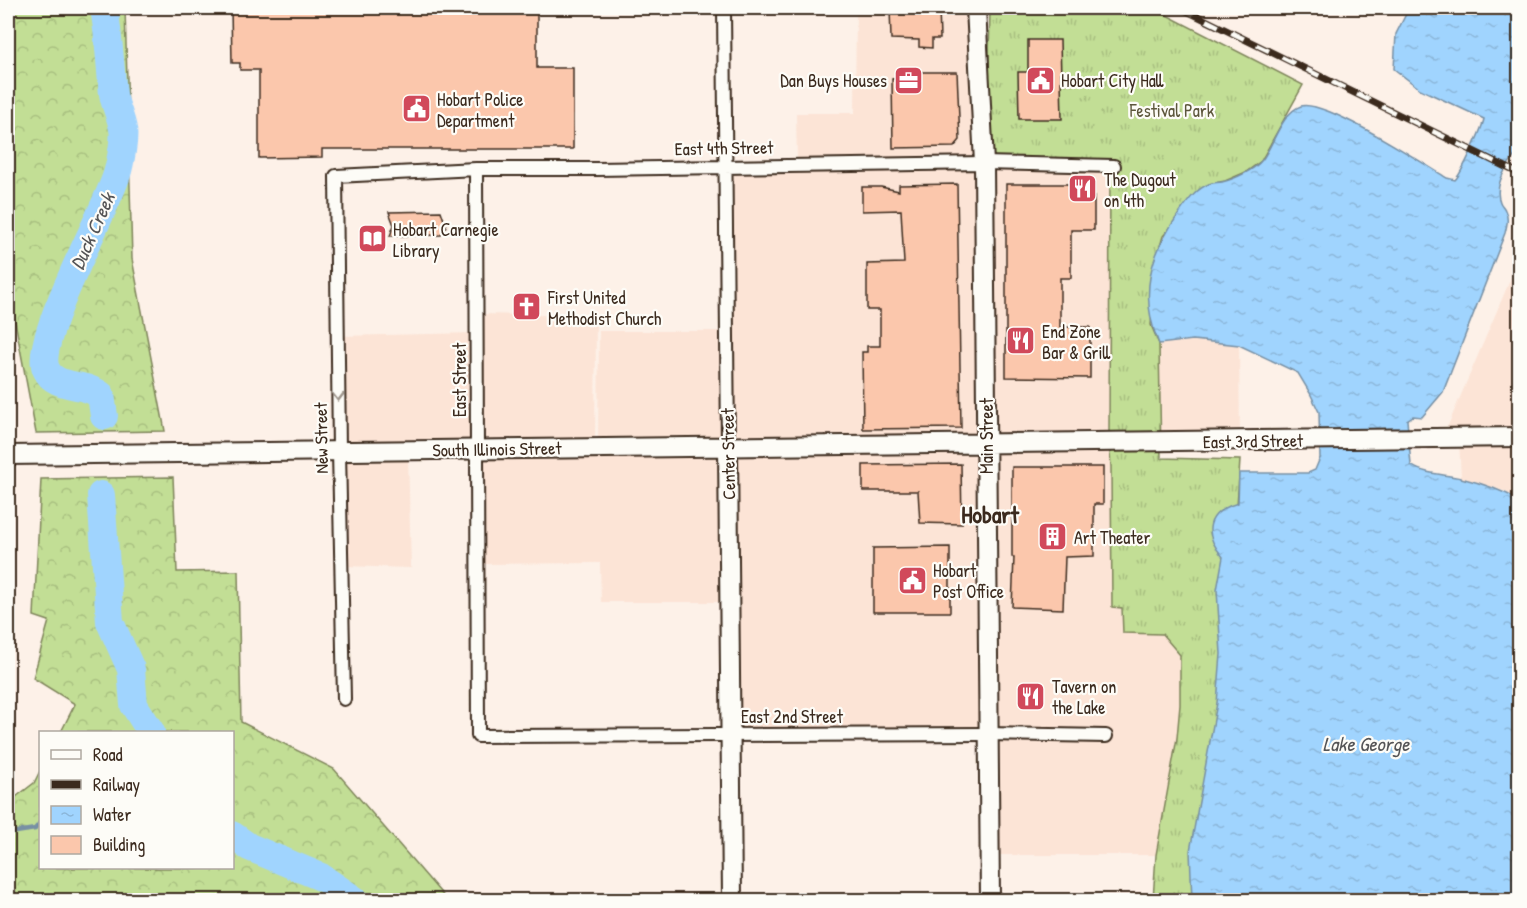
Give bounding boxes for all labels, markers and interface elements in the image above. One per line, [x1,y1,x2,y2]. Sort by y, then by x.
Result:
office icon: Dan Buys Houses [892,64,924,96]
public building icon: Hobart City Hall [1024,64,1056,96]
place label: Dan Buys Houses [780,68,887,93]
place label: Hobart City Hall [1061,68,1164,93]
place label: Hobart Police Department [437,87,523,133]
public building icon: Hobart Police Department [400,93,432,125]
park label: Festival Park [1129,98,1215,123]
street label: East 4th Street [674,135,774,161]
place label: The Dugout on 4th [1104,167,1177,213]
restaurant icon: The Dugout on 4th [1067,173,1099,205]
water label: Duck Creek [63,187,122,274]
place label: Hobart Carnegie Library [393,217,499,263]
library icon: Hobart Carnegie Library [356,223,388,255]
place label: First United Methodist Church [547,285,662,331]
church icon: First United Methodist Church [511,291,543,323]
place label: End Zone Bar & Grill [1042,319,1111,365]
restaurant icon: End Zone Bar & Grill [1005,325,1037,357]
street label: East Street [447,342,472,417]
one-way arrow [332,392,344,401]
street label: Main Street [974,397,999,474]
street label: New Street [308,401,334,474]
street label: Center Street [715,407,741,500]
street label: East 3rd Street [1203,428,1304,454]
street label: South Illinois Street [432,435,563,463]
district label: Hobart [961,498,1020,530]
building icon: Art Theater [1037,521,1069,553]
place label: Art Theater [1074,525,1151,550]
place label: Hobart Post Office [933,558,1004,604]
public building icon: Hobart Post Office [896,564,928,596]
place label: Tavern on the Lake [1052,674,1116,720]
restaurant icon: Tavern on the Lake [1015,680,1047,712]
street label: East 2nd Street [741,704,844,729]
water label: Lake George [1323,730,1410,758]
legend [39,731,234,869]
text: Road [93,742,123,767]
text: Railway [93,772,140,797]
text: Water [93,802,131,827]
text: Building [93,832,145,857]

